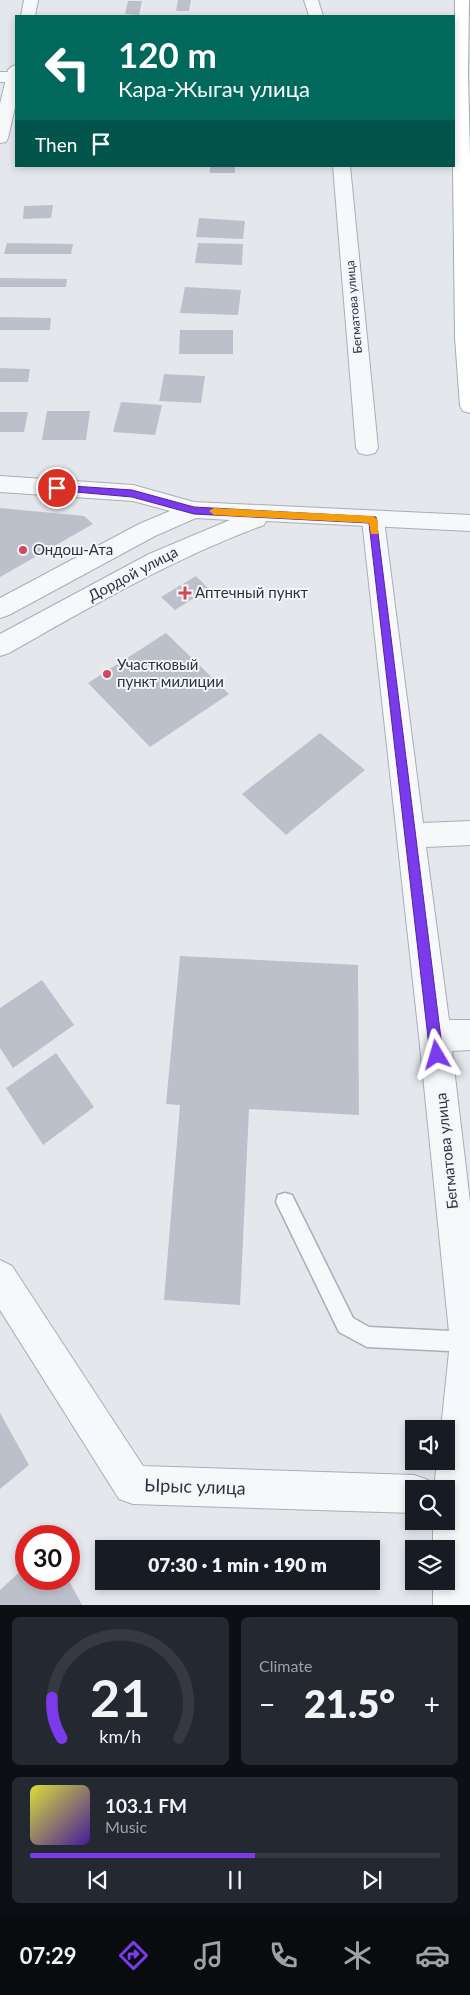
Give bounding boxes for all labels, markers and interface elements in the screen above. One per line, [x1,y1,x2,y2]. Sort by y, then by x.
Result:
text: 120 m [118,33,217,75]
icon: left [35,35,100,100]
text: Кара-Жыгач улица [118,75,310,102]
icon: arrive [87,130,115,158]
text: Then [35,133,77,156]
street label: Бегматова улица [342,260,365,354]
pin [36,467,78,509]
icon: arrive [43,474,71,502]
place label: Ондош-Ата [33,540,113,558]
street label: Дордой улица [85,542,180,604]
marker: Ондош-Ата [17,544,29,556]
place label: Аптечный пункт [195,583,309,601]
marker: Аптечный пункт [179,587,191,599]
place label: Участковый пункт милиции [117,655,224,690]
marker: Участковый пункт милиции [101,668,113,680]
position arrow [410,1028,462,1080]
street label: Бегматова улица [431,1092,461,1210]
map controls [405,1420,455,1590]
button: sound [405,1420,455,1470]
street label: Ырыс улица [144,1473,246,1499]
button: search [405,1480,455,1530]
speed limit sign: 30 [15,1525,80,1590]
button: layers [405,1540,455,1590]
text: 07:30 · 1 min · 190 m [148,1553,327,1576]
text: Climate [259,1656,312,1675]
text: 21 [90,1666,151,1728]
text: 21.5° [304,1680,395,1726]
text: − [259,1687,275,1721]
text: + [424,1687,440,1721]
text: km/h [100,1725,141,1747]
text: 103.1 FM [105,1794,187,1817]
text: Music [105,1817,147,1836]
icon: previous [84,1866,112,1894]
icon: pause [221,1866,249,1894]
icon: next [358,1866,386,1894]
icon: directions [116,1938,151,1973]
icon: music [191,1938,226,1973]
icon: phone [266,1938,301,1973]
icon: climate [340,1938,375,1973]
icon: car [415,1938,450,1973]
text: 07:29 [20,1942,77,1969]

